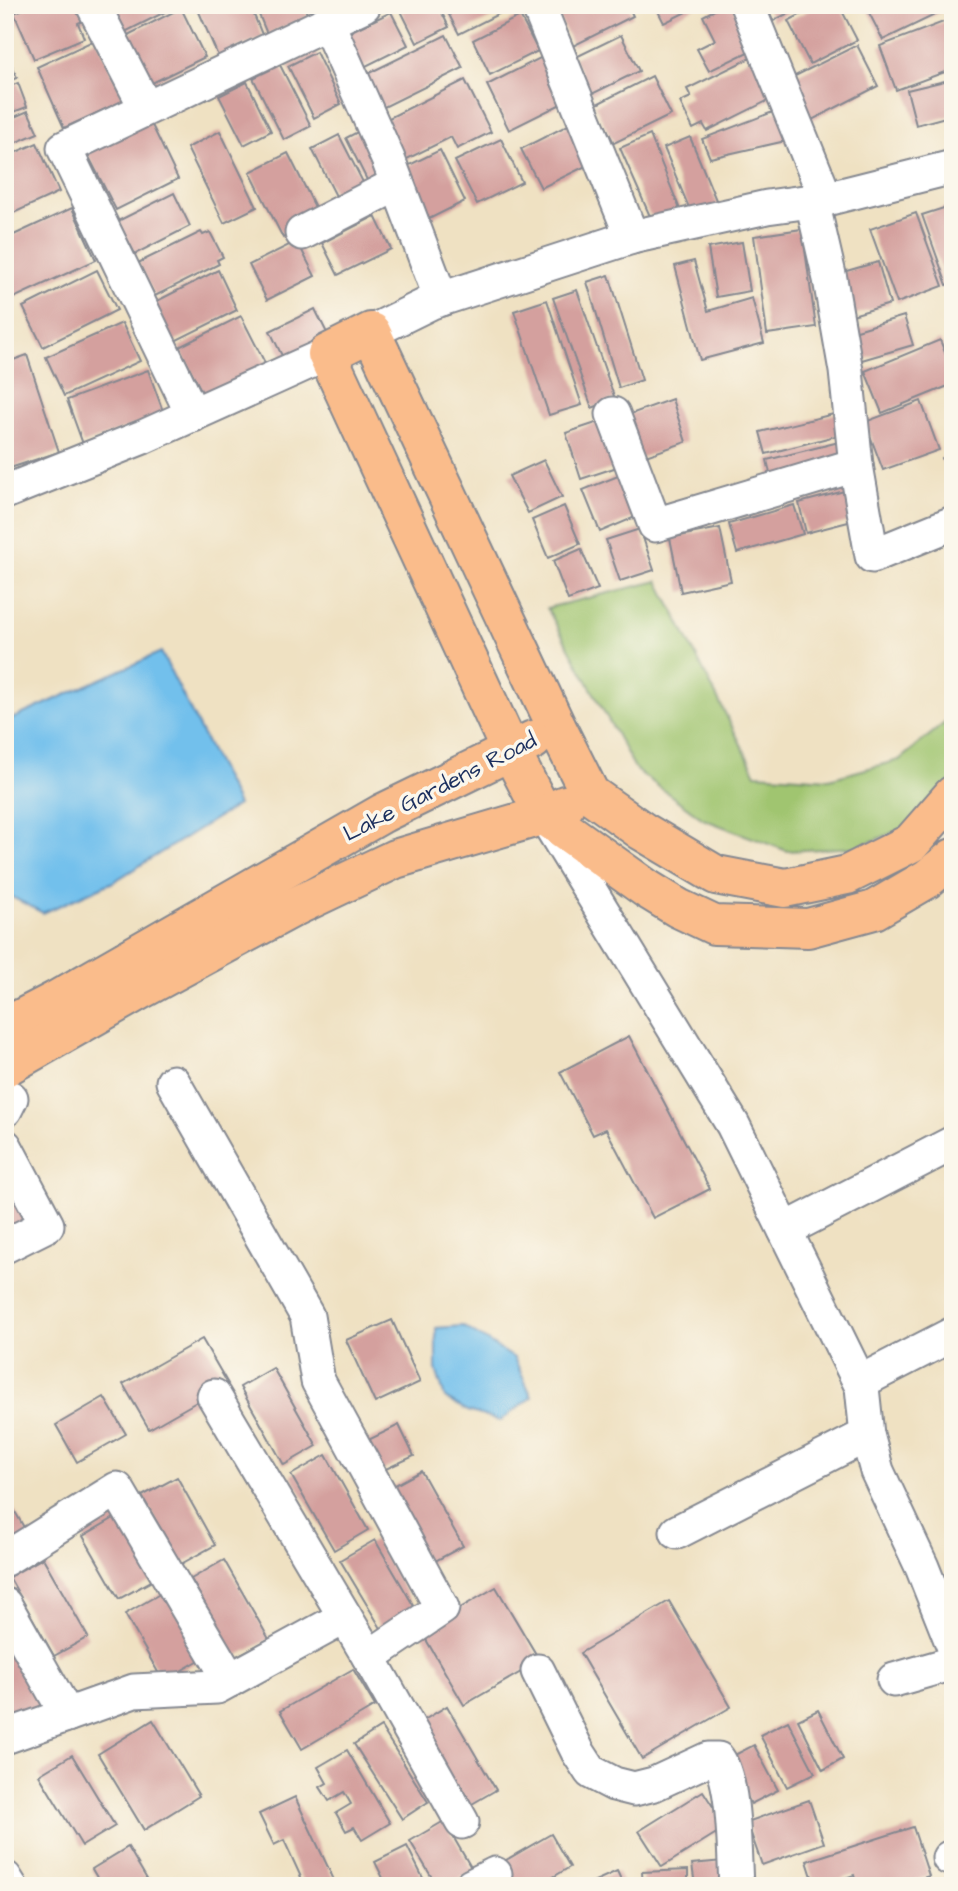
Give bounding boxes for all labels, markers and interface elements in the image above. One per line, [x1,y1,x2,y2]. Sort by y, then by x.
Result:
street label: Lake Gardens Road [338,724,542,850]

